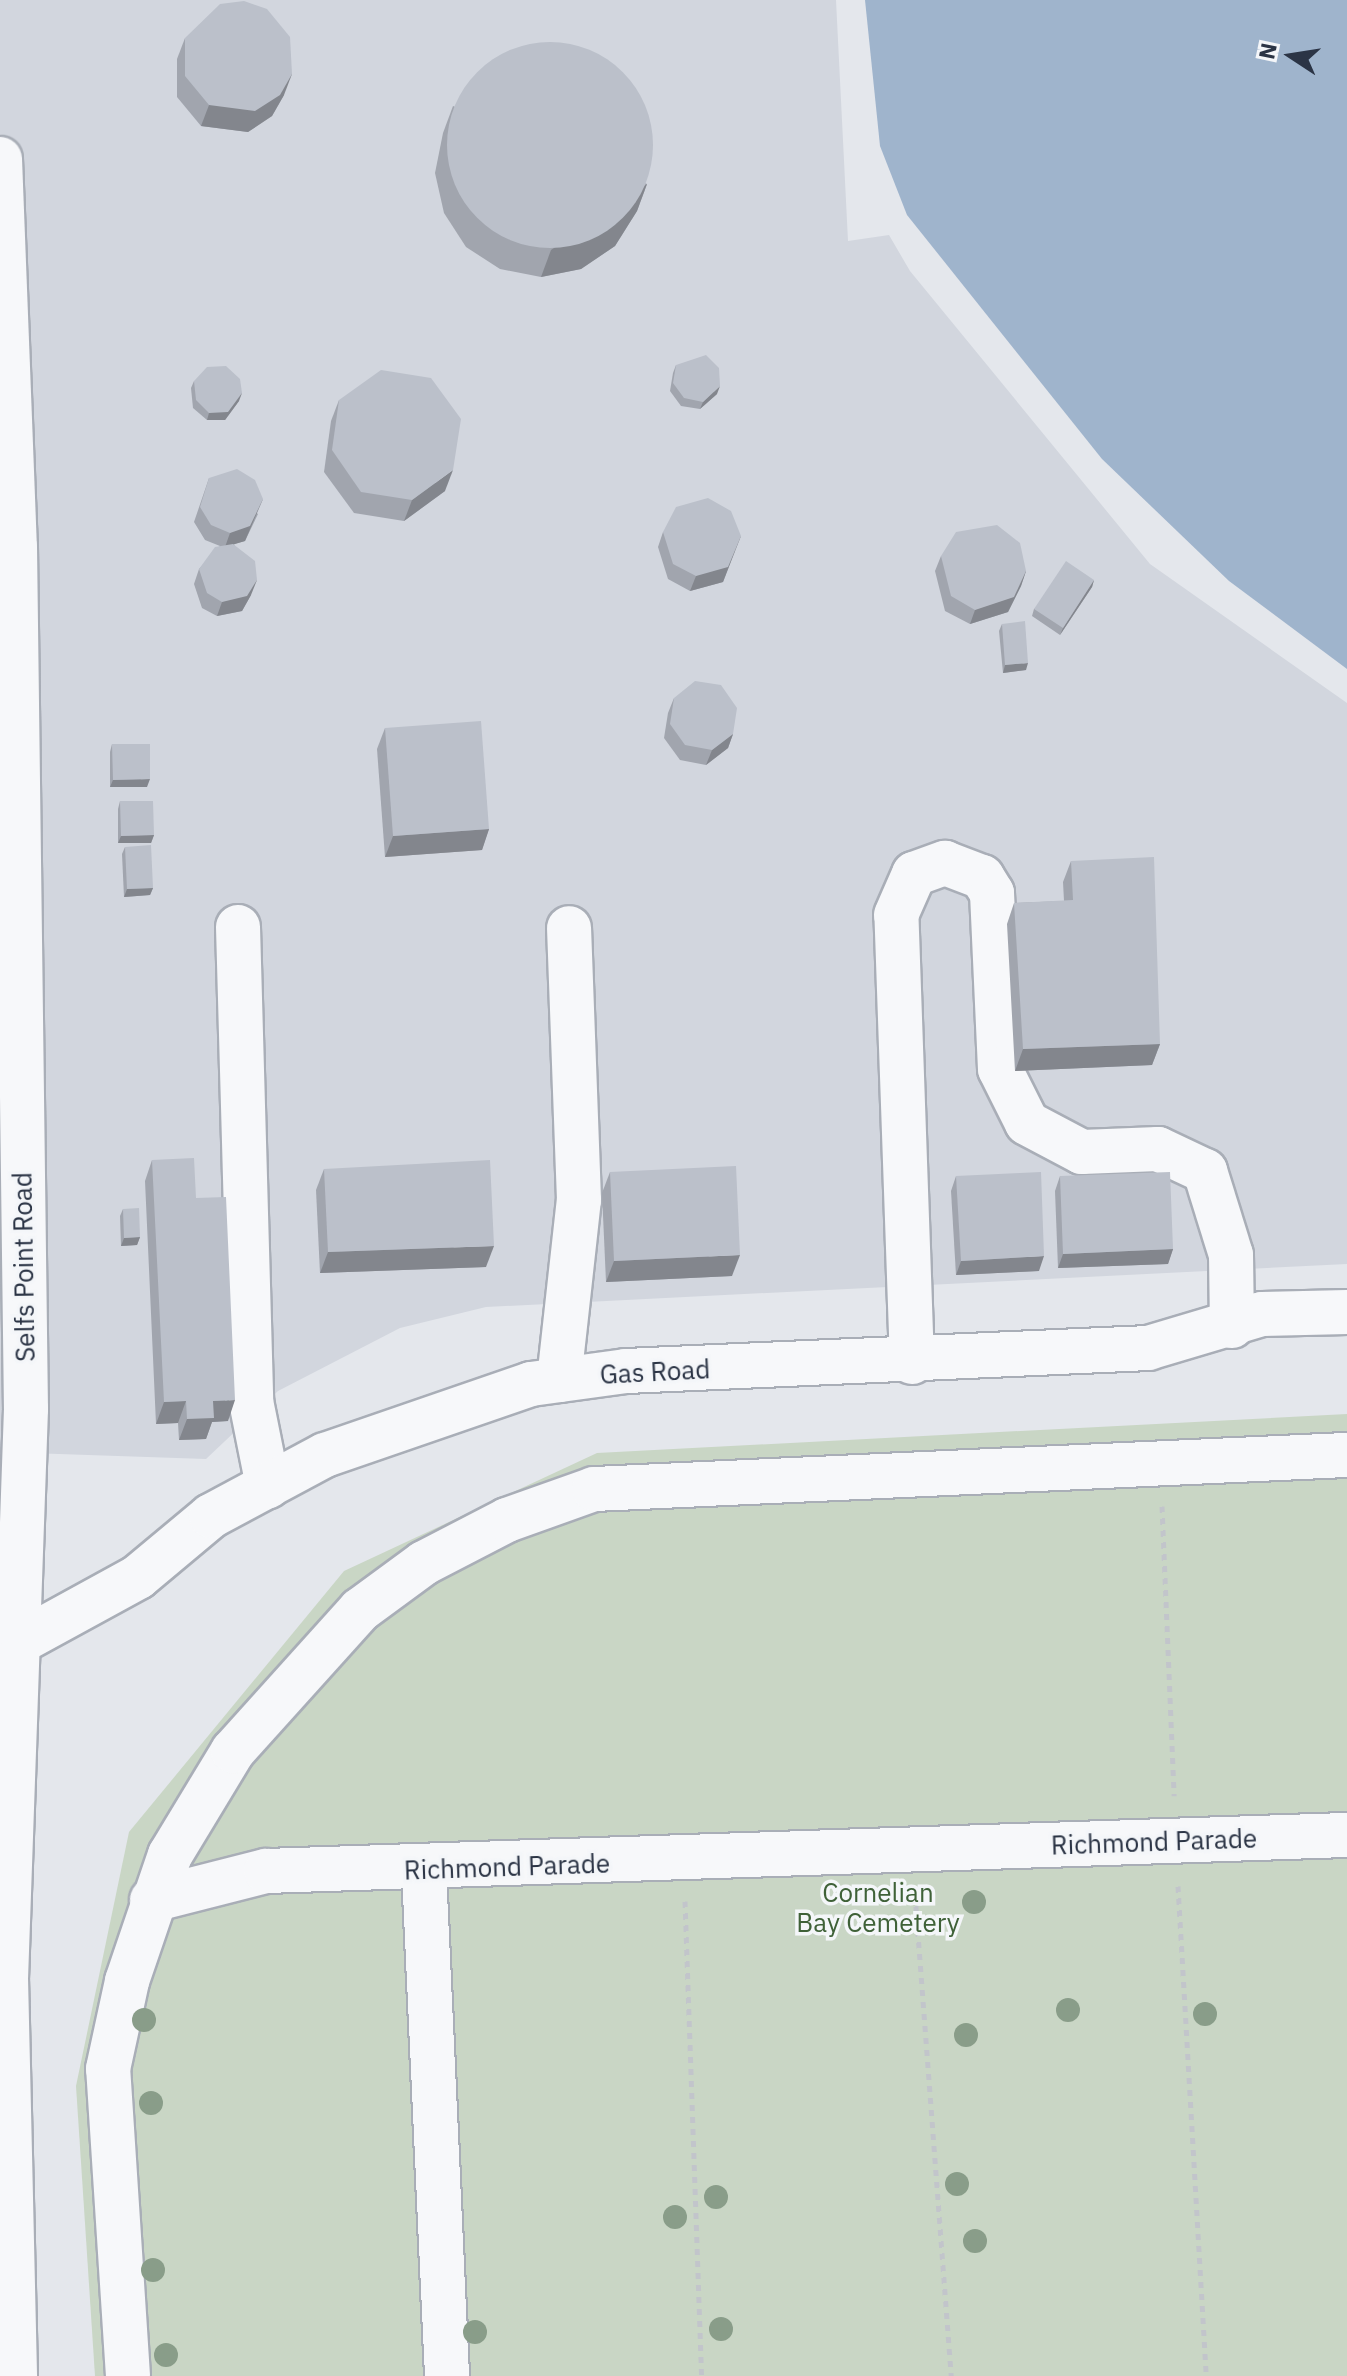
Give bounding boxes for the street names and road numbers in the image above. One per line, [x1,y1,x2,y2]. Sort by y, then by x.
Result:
street label: Selfs Point Road [7,1172,41,1362]
street label: Gas Road [599,1354,711,1390]
street label: Richmond Parade [1050,1823,1258,1861]
street label: Richmond Parade [403,1848,611,1886]

